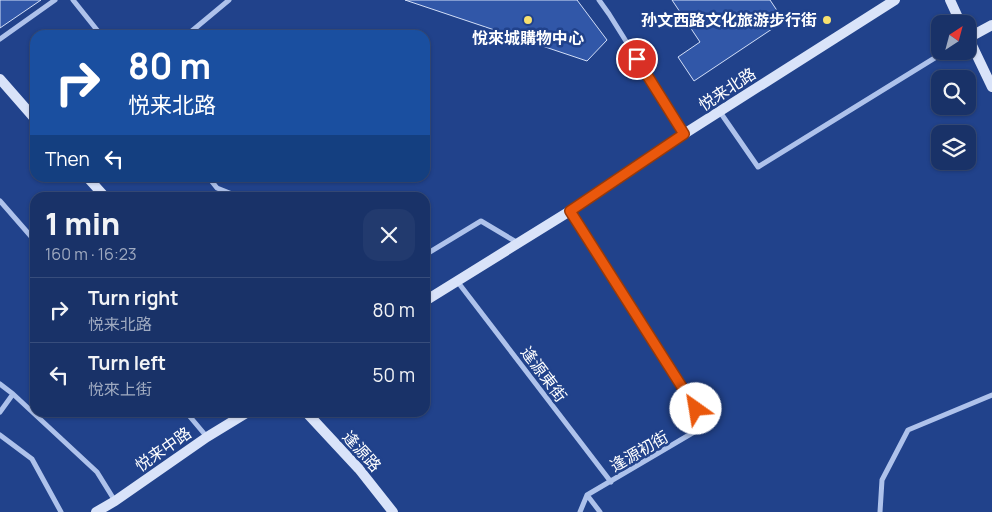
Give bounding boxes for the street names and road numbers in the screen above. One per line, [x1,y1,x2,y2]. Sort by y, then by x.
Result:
street label: 悦来北路 [694,62,760,116]
street label: 逢源東街 [516,342,572,406]
street label: 悦来中路 [130,422,196,476]
street label: 逢源初街 [606,425,672,477]
street label: 逢源路 [338,426,386,476]

